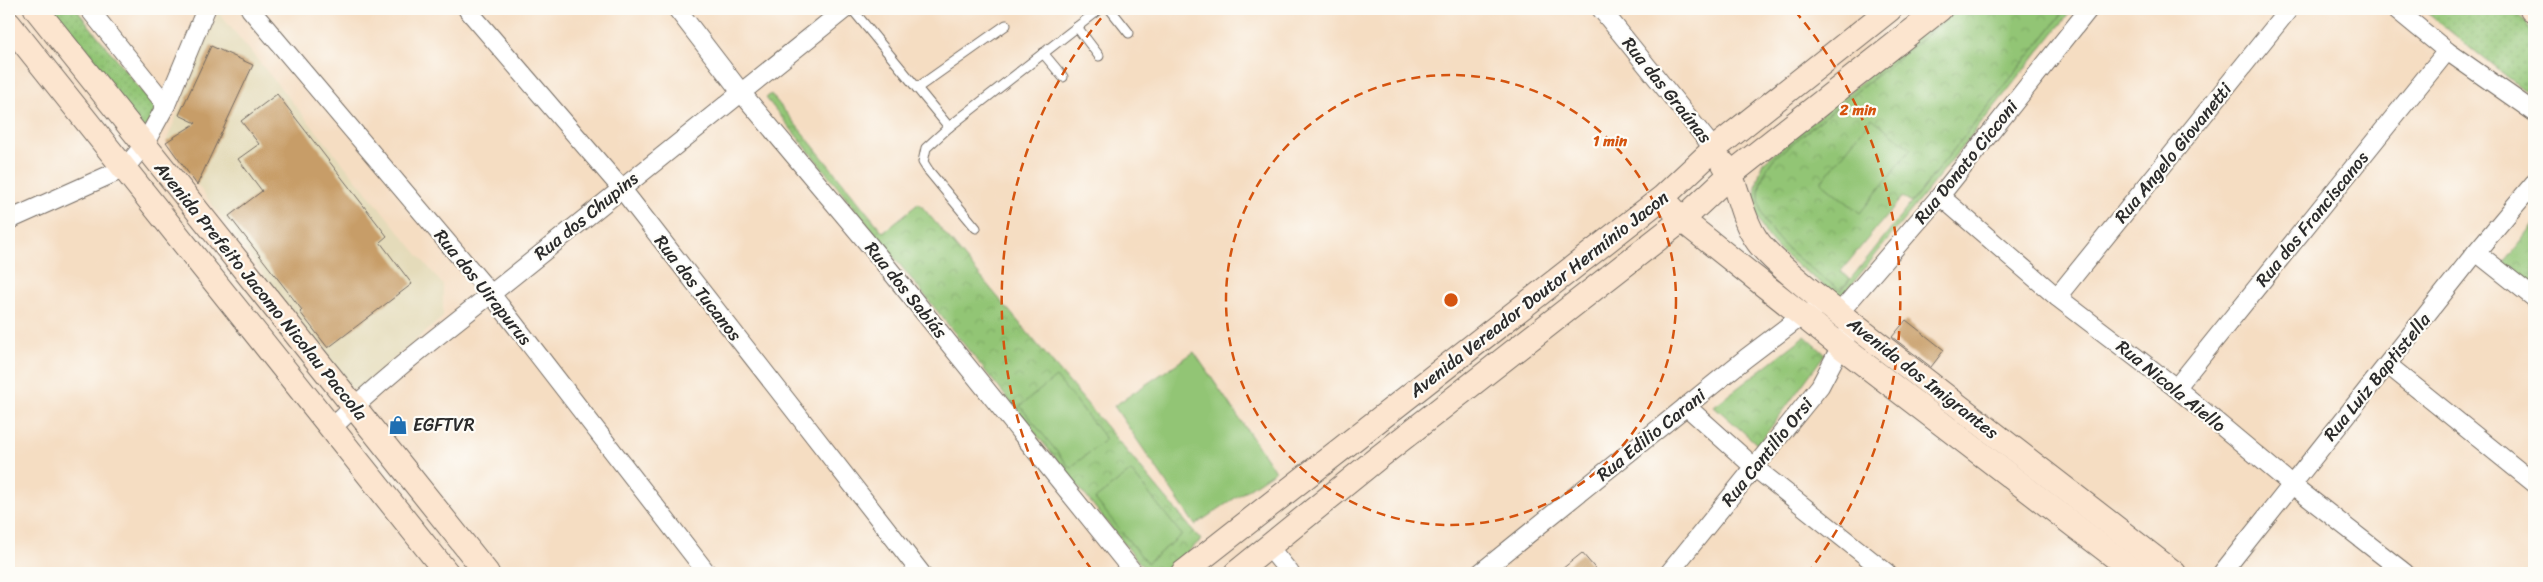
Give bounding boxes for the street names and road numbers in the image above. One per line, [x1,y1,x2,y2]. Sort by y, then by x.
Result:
street label: Rua das Graúnas [1614,29,1721,151]
street label: Rua Angelo Giovanetti [2106,75,2241,231]
street label: Rua Donato Cicconi [1906,92,2027,231]
street label: Rua dos Franciscanos [2247,144,2377,294]
street label: Avenida Prefeito Jacomo Nicolau Paccola [145,153,377,429]
street label: Rua dos Chupins [526,163,646,269]
street label: Avenida Vereador Doutor Hermínio Jacon [1401,182,1676,407]
street label: Rua dos Uirapurus [426,222,541,353]
street label: Rua dos Tucanos [646,227,751,349]
street label: Rua dos Sabiás [856,234,956,346]
street label: Rua Luiz Baptistella [2315,305,2440,448]
street label: Avenida dos Imigrantes [1839,308,2006,448]
street label: Rua Nicola Aiello [2109,331,2233,441]
street label: Rua Edilio Carani [1589,380,1714,490]
street label: Rua Cantilio Orsi [1713,389,1822,514]

